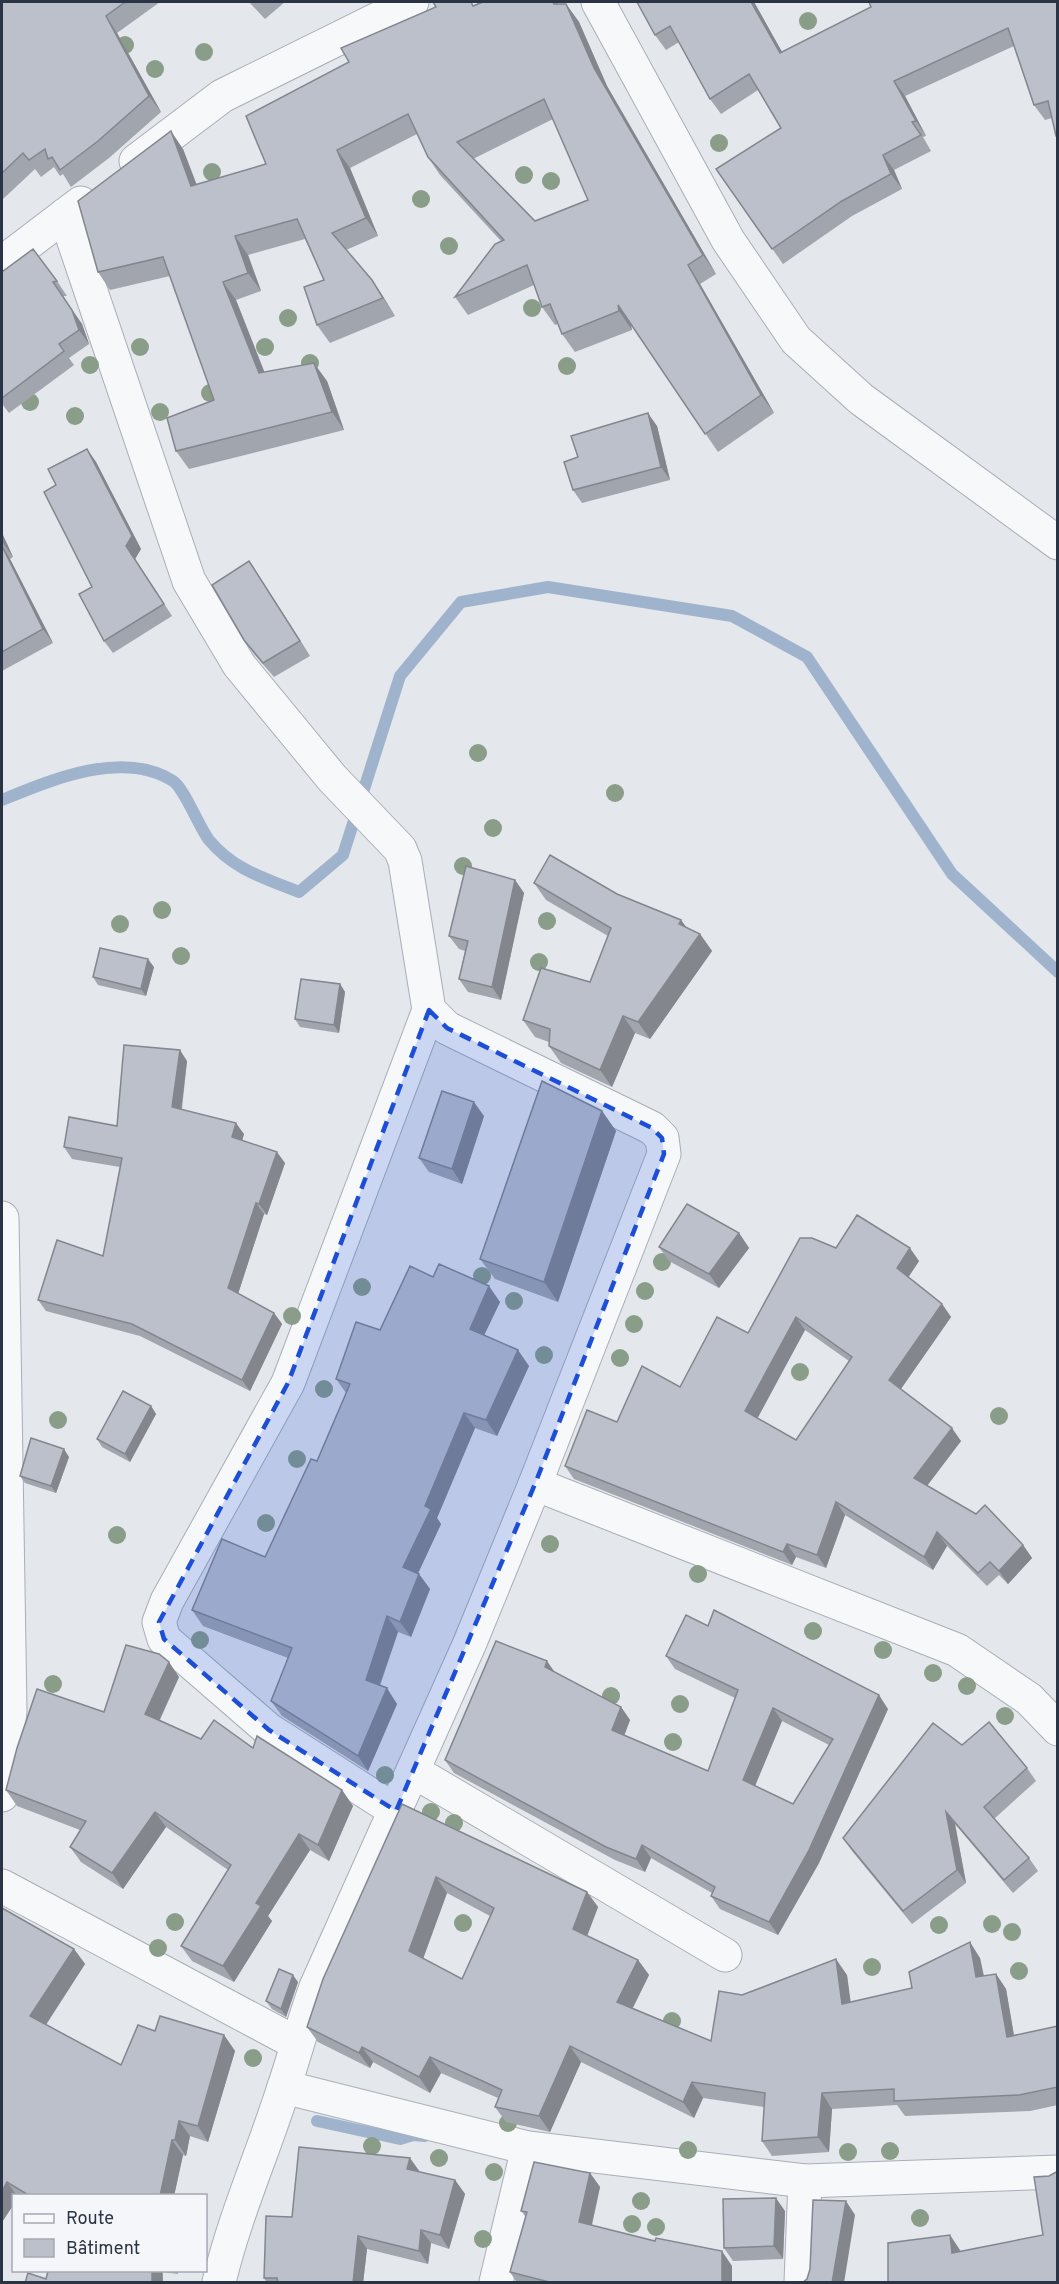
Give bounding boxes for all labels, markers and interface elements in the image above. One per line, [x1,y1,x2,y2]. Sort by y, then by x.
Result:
legend [12,2194,207,2272]
text: Route [66,2208,114,2231]
text: Bâtiment [66,2238,140,2261]

